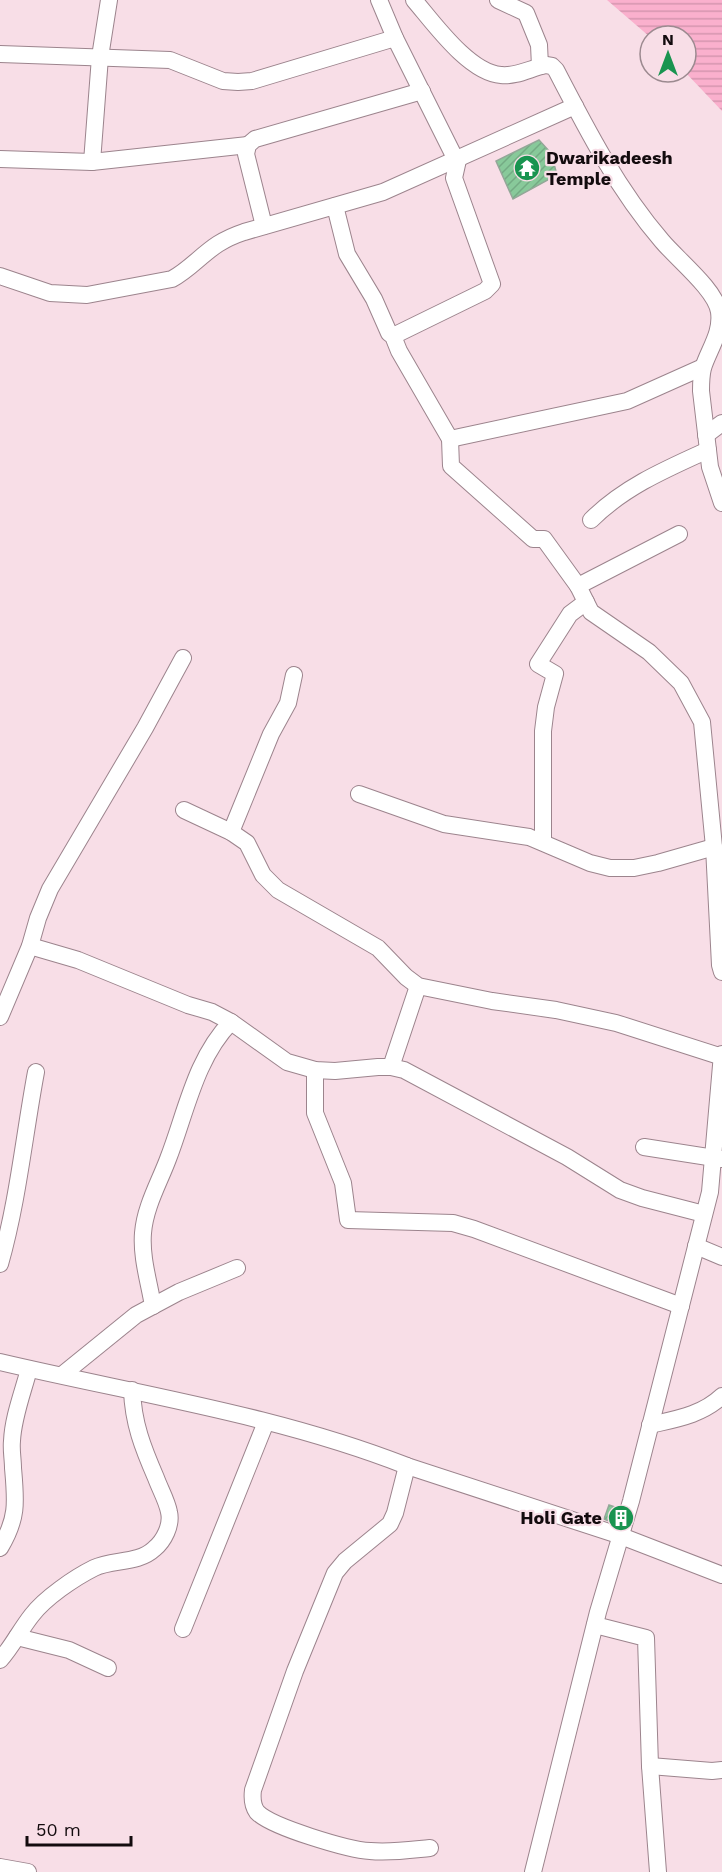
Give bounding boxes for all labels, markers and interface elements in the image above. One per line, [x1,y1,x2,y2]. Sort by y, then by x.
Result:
north arrow [638,24,698,84]
text: N [662,30,674,49]
place label: Dwarikadeesh Temple [546,147,673,189]
temple icon: Dwarikadeesh Temple [512,153,542,183]
building icon: Holi Gate [606,1503,636,1533]
place label: Holi Gate [520,1507,602,1528]
scale bar [27,1809,130,1847]
text: 50 m [36,1819,81,1840]

